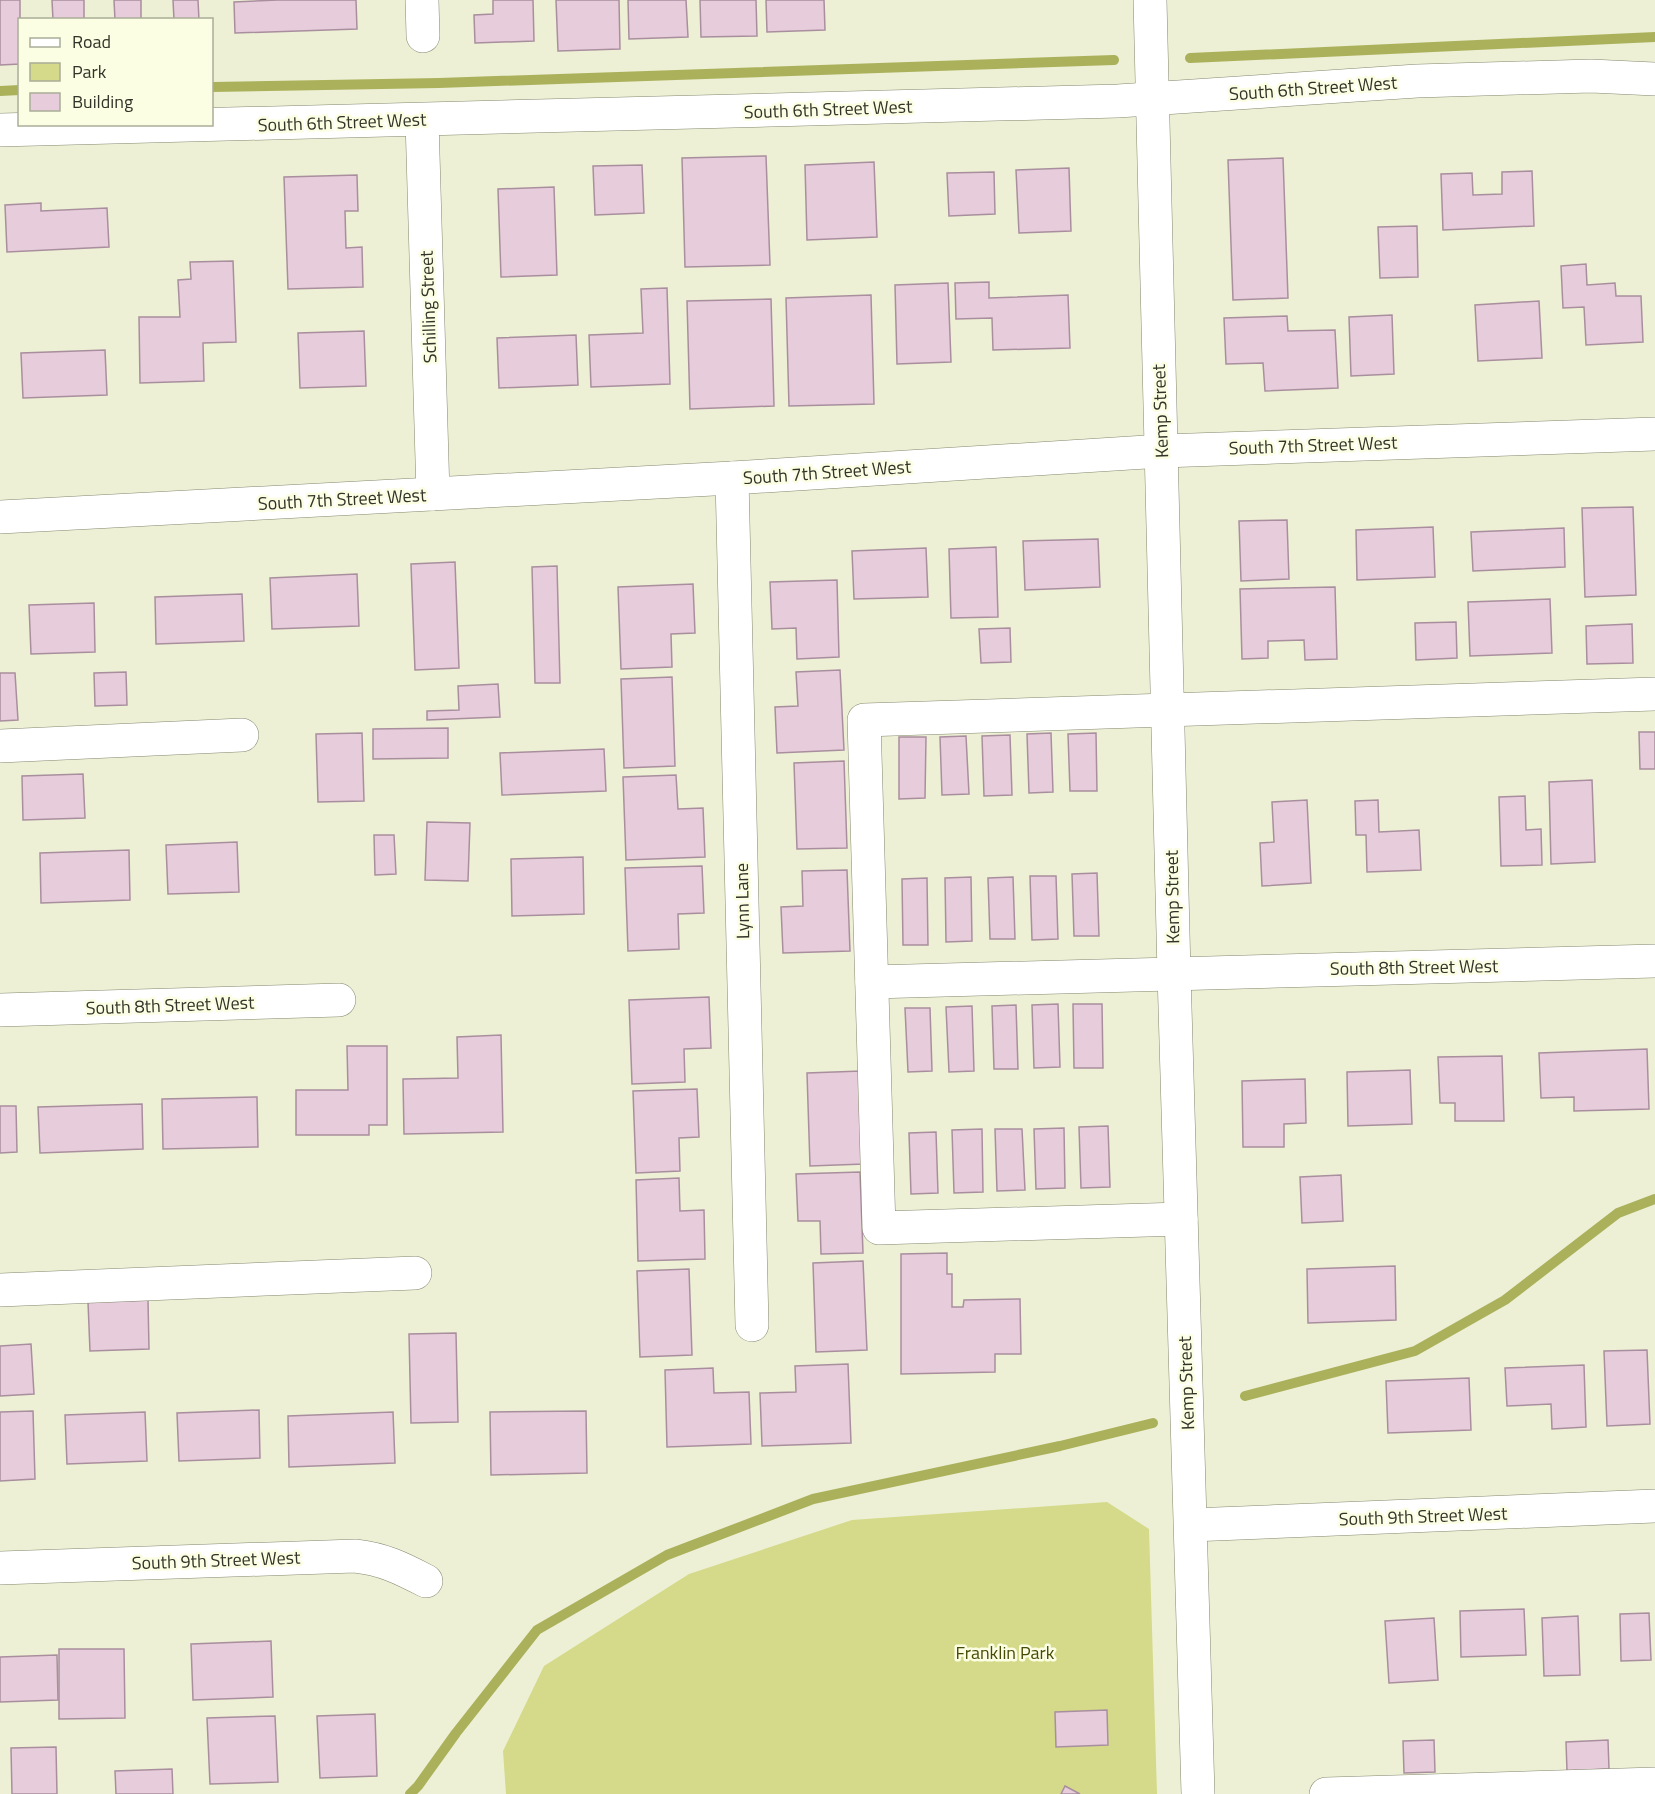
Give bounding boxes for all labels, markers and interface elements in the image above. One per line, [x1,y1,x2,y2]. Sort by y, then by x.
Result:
legend [18,18,213,126]
text: Road [72,28,111,55]
text: Park [72,58,107,85]
street label: South 6th Street West [1228,69,1399,107]
text: Building [72,88,133,115]
street label: South 6th Street West [743,93,913,125]
street label: South 6th Street West [257,106,427,138]
street label: Schilling Street [413,250,443,364]
street label: Kemp Street [1145,363,1175,458]
street label: South 7th Street West [1228,429,1398,461]
street label: South 7th Street West [742,453,913,491]
street label: South 7th Street West [257,481,428,517]
street label: Kemp Street [1158,849,1186,944]
street label: Lynn Lane [728,863,756,939]
street label: South 8th Street West [1330,952,1499,982]
street label: South 8th Street West [85,989,255,1021]
street label: Kemp Street [1171,1335,1201,1430]
street label: South 9th Street West [1338,1500,1508,1532]
street label: South 9th Street West [131,1544,301,1576]
park label: Franklin Park [956,1639,1055,1666]

